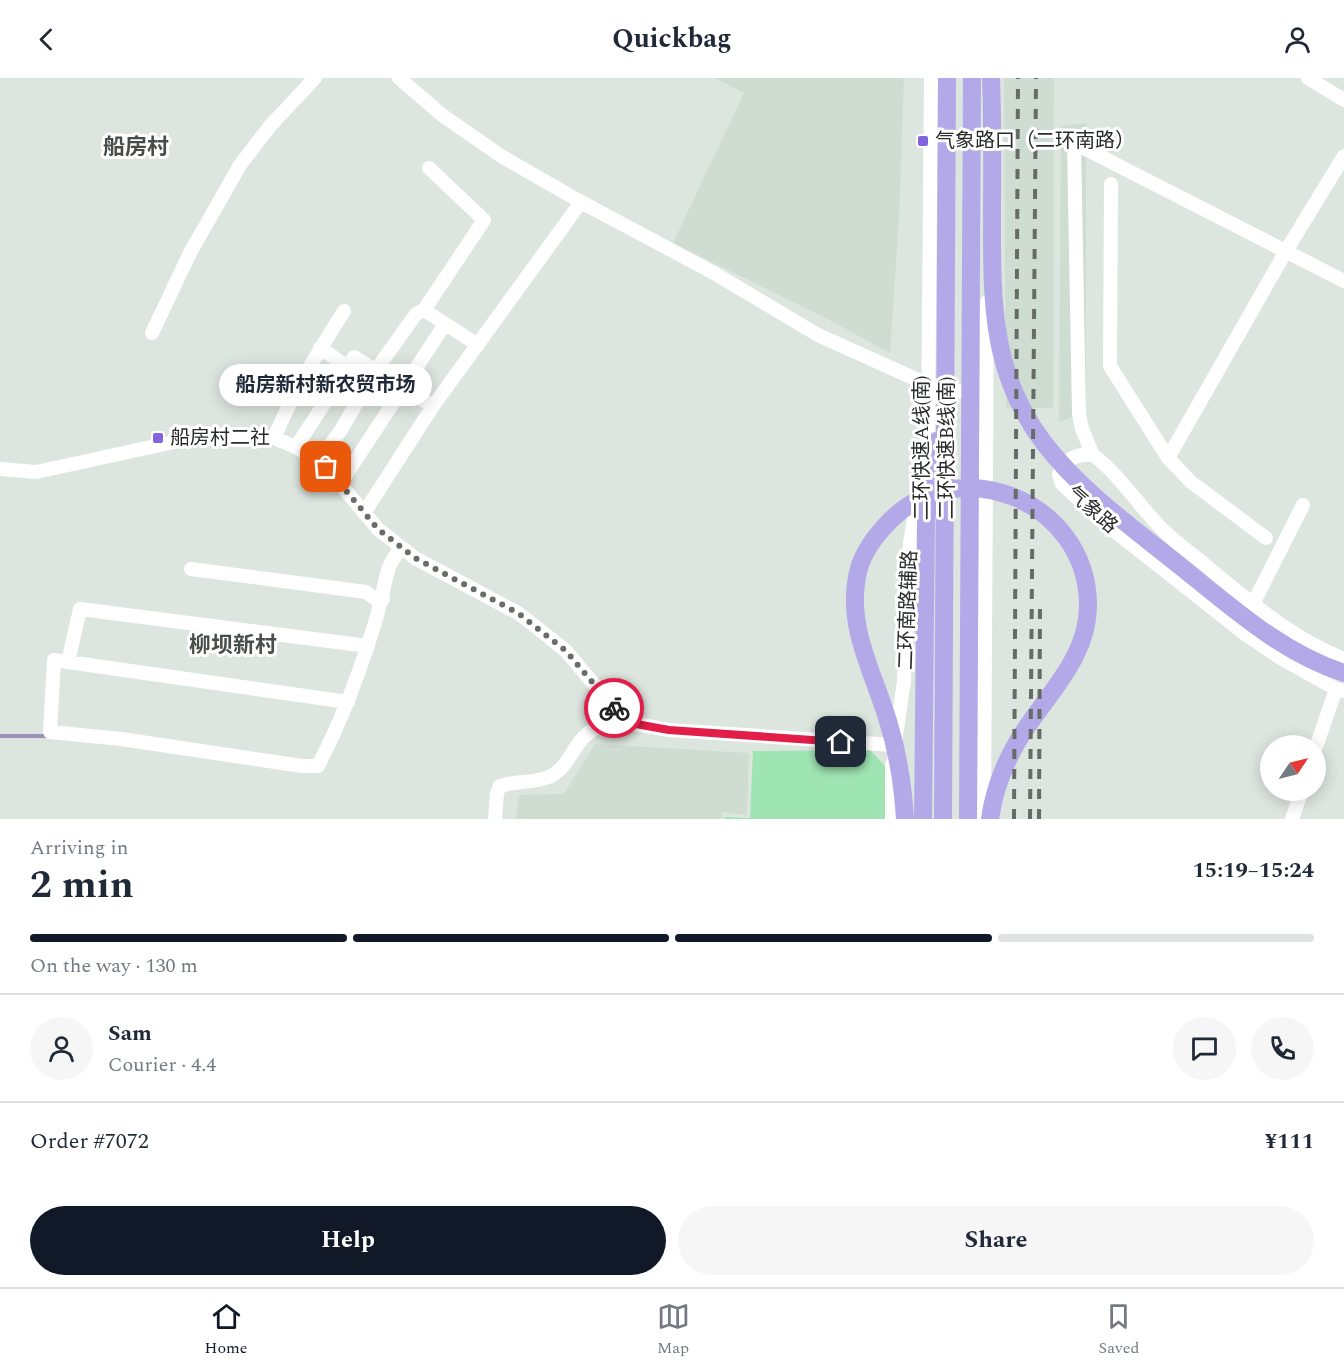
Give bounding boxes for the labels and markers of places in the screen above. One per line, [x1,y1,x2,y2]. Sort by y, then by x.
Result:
place label: 气象路口（二环南路） [935,126,1135,156]
marker: 气象路口（二环南路） [916,134,930,148]
callout: 船房新村新农贸市场 [220,365,433,407]
place label: 船房村二社 [170,423,270,453]
marker: 船房村二社 [151,431,165,445]
pin [300,441,351,492]
pin [815,716,866,767]

